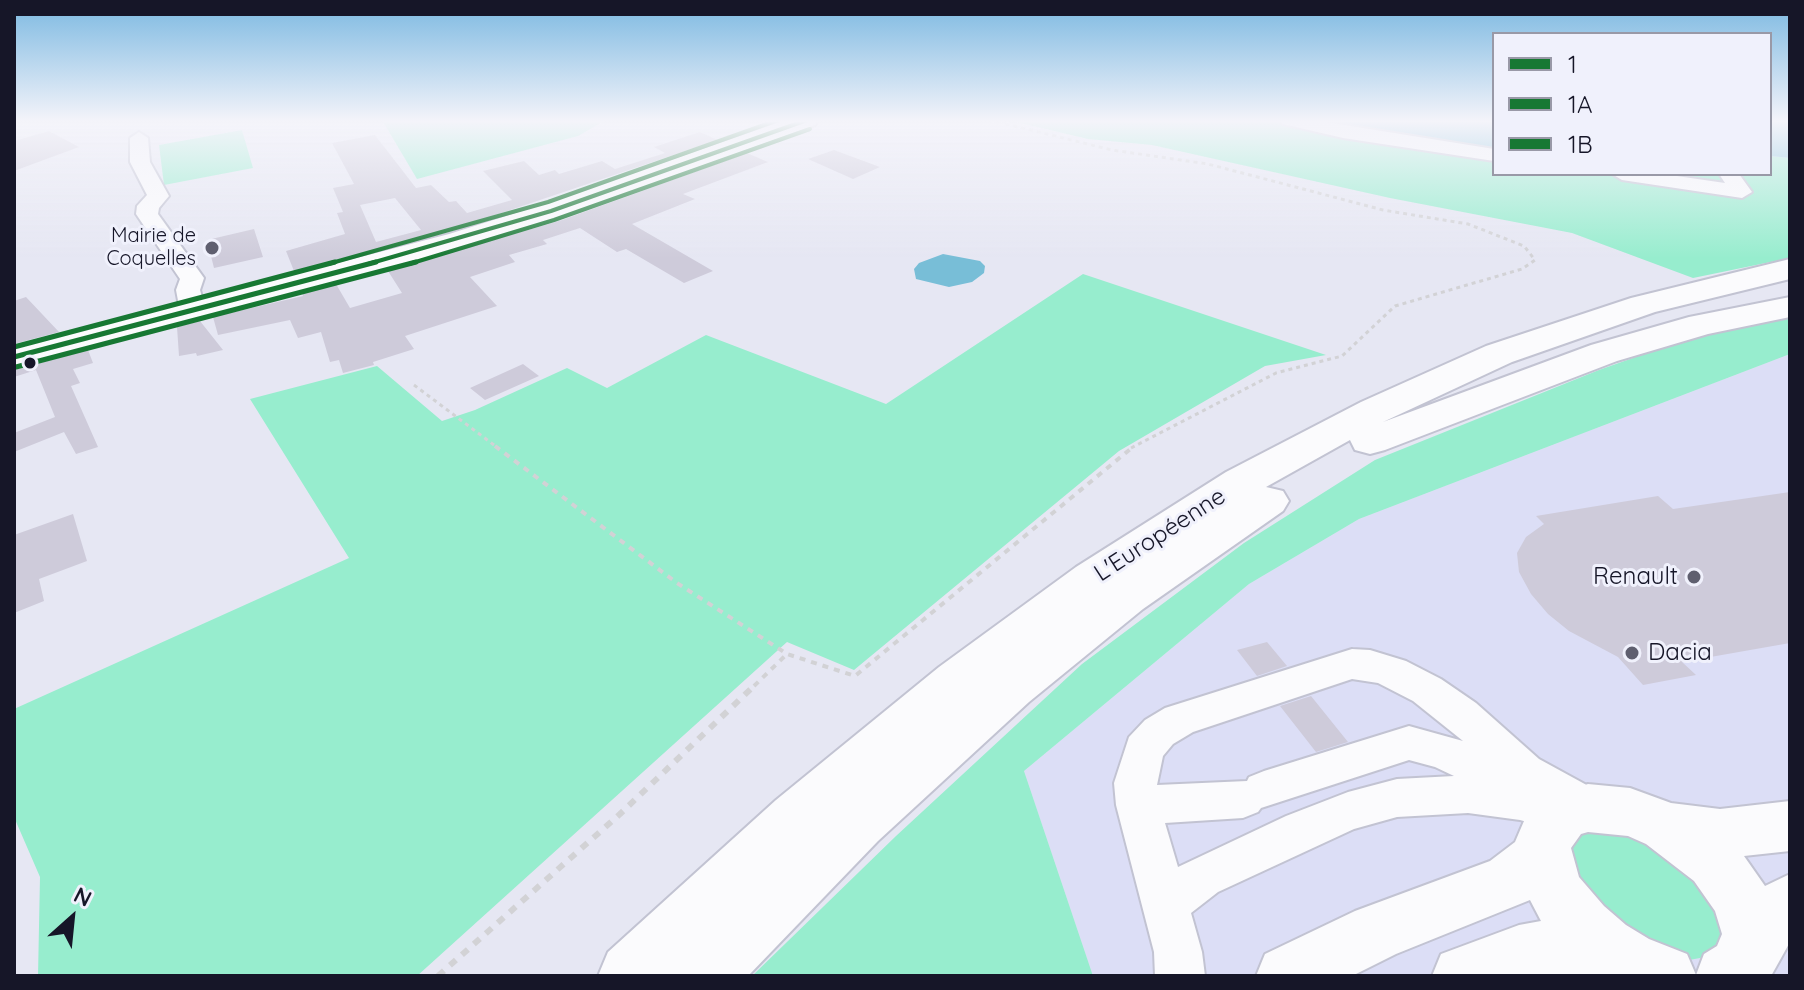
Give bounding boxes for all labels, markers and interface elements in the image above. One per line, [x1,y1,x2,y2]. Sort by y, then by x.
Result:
legend [1492,32,1772,176]
text: 1 [1568,49,1577,79]
text: 1A [1568,89,1592,119]
text: 1B [1568,129,1593,159]
place label: Mairie de Coquelles [106,224,196,271]
marker: Mairie de Coquelles [203,239,221,257]
unlabelled marker [22,355,38,371]
street label: L'Européenne [1089,482,1231,588]
place label: Renault [1593,563,1678,591]
marker: Renault [1685,568,1703,586]
place label: Dacia [1648,639,1712,667]
marker: Dacia [1623,644,1641,662]
north arrow [32,878,112,958]
text: N [69,880,96,913]

